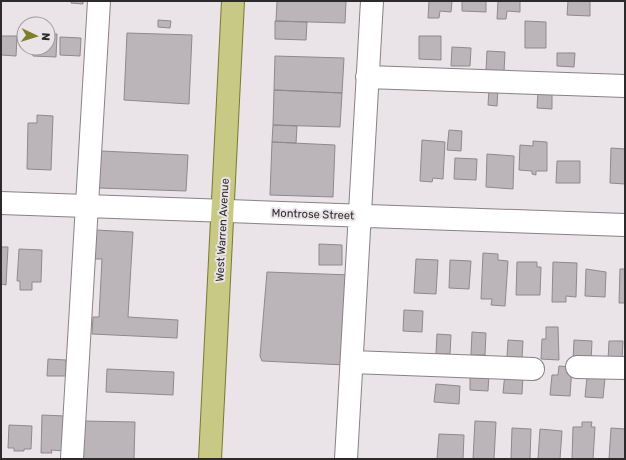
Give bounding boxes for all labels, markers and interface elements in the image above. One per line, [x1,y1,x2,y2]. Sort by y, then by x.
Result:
north arrow [16,16,56,56]
text: N [39,32,52,41]
street label: West Warren Avenue [213,178,232,282]
street label: Montrose Street [271,207,355,222]

